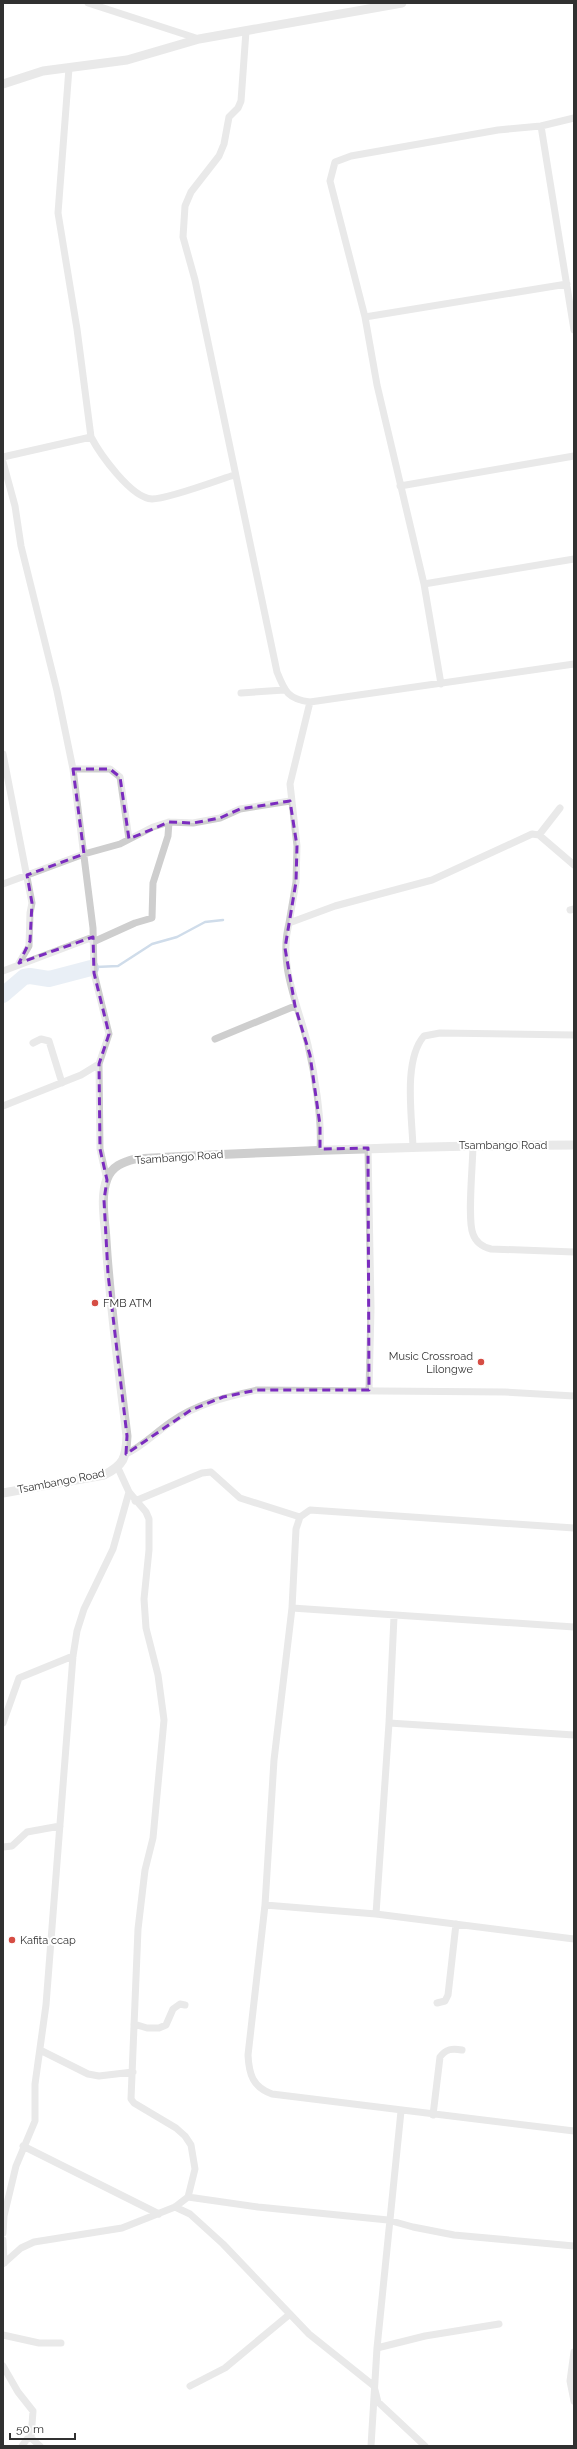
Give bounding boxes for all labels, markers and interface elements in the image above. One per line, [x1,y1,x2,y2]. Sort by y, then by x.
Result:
street label: Tsambango Road [459,1139,548,1152]
street label: Tsambango Road [134,1148,224,1167]
place label: FMB ATM [103,1297,152,1310]
marker: FMB ATM [90,1298,100,1308]
place label: Music Crossroad Lilongwe [389,1350,474,1376]
marker: Music Crossroad Lilongwe [476,1357,486,1367]
street label: Tsambango Road [16,1467,106,1496]
place label: Kafita ccap [20,1934,76,1947]
marker: Kafita ccap [7,1935,17,1945]
scale bar [10,2415,75,2441]
text: 50 m [16,2422,44,2436]

